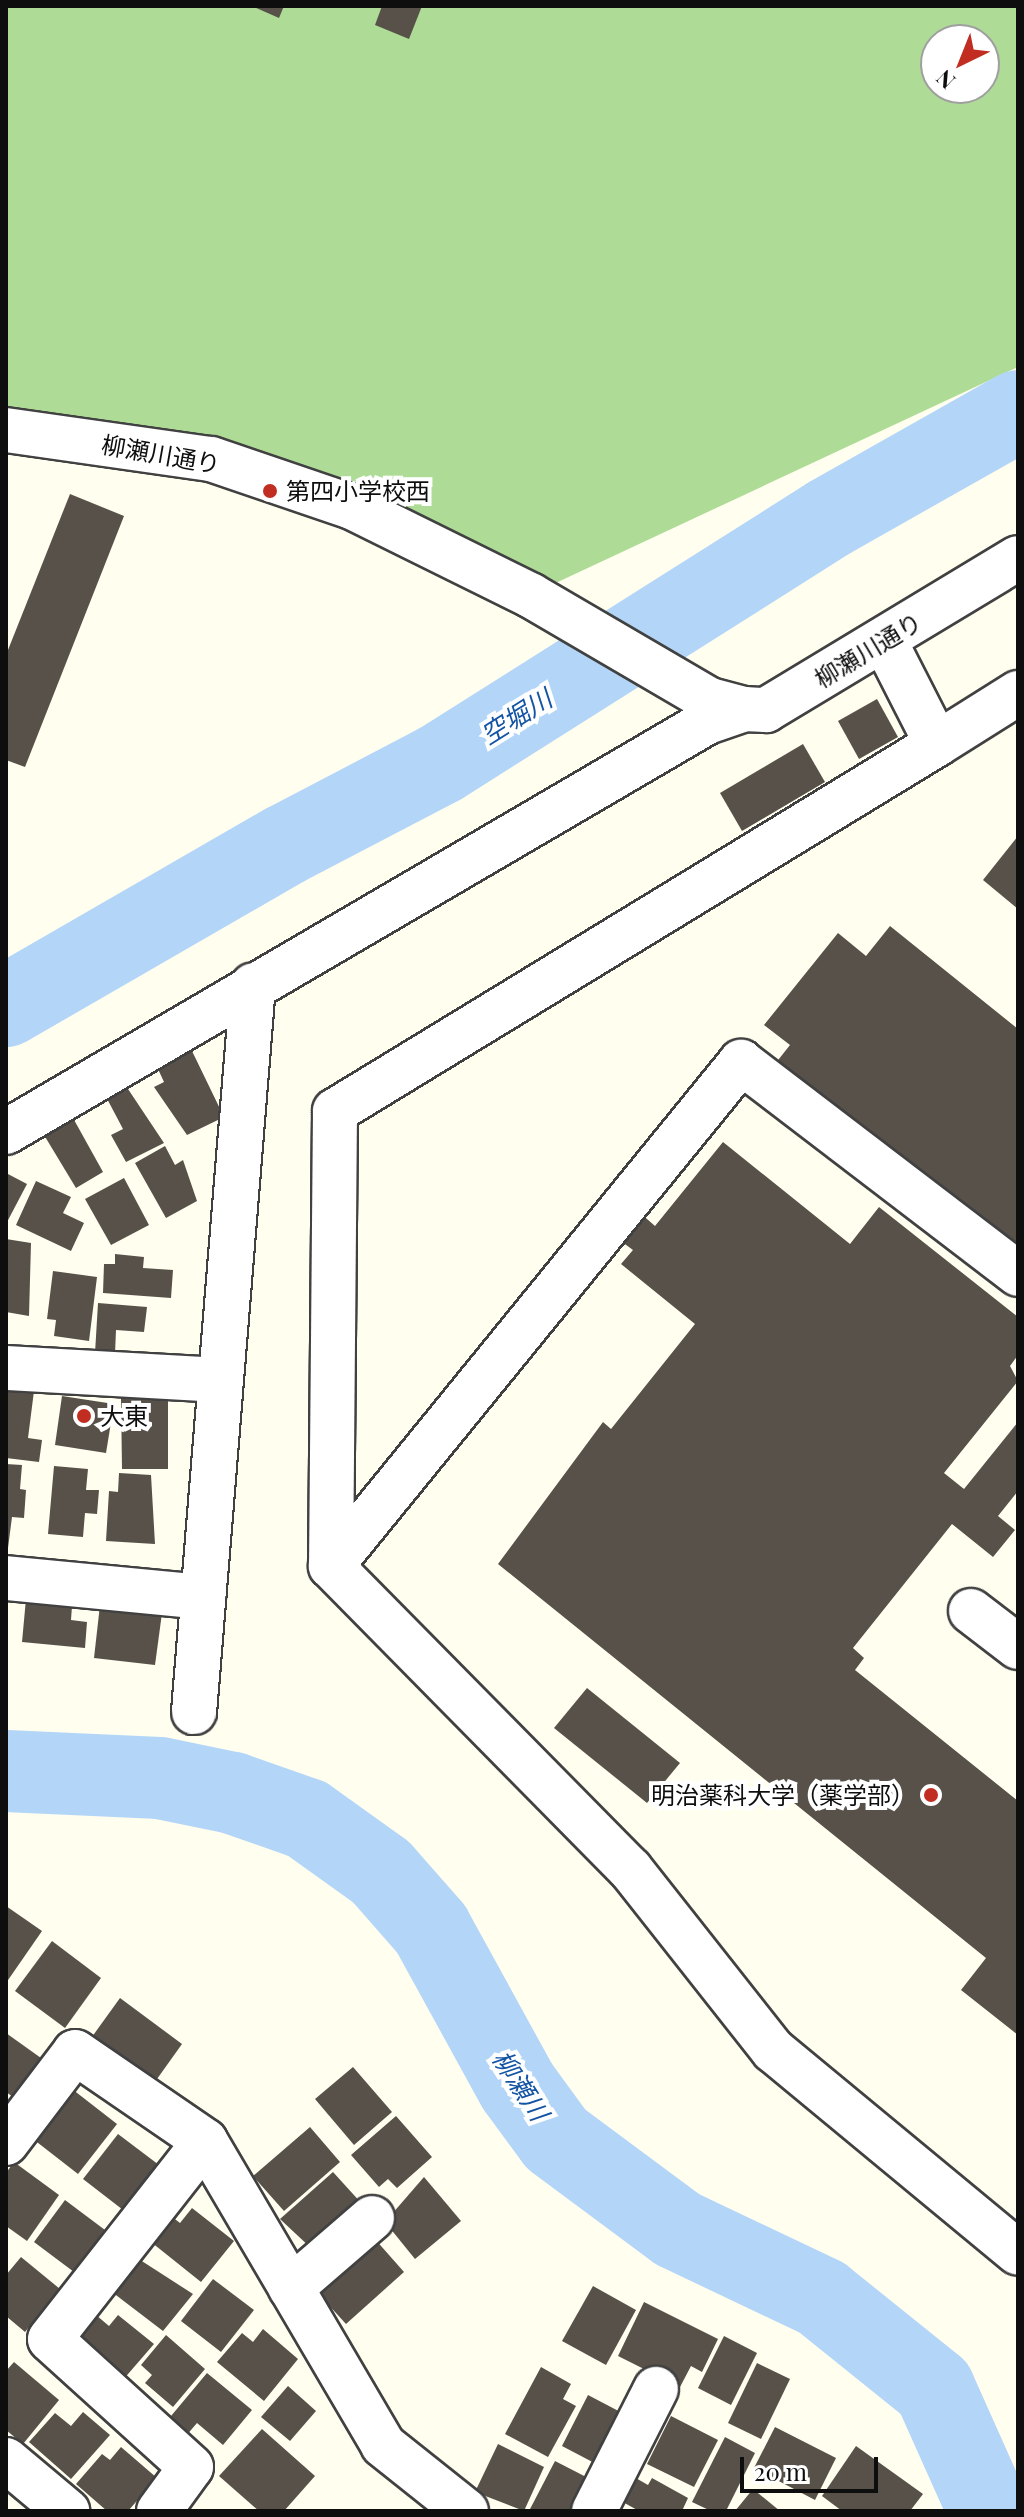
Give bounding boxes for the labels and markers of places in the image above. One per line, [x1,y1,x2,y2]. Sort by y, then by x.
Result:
place label: 第四小学校西 [286,477,430,505]
marker: 第四小学校西 [261,482,279,500]
place label: 大東 [100,1402,148,1430]
marker: 大東 [75,1407,93,1425]
place label: 明治薬科大学（薬学部） [651,1781,915,1809]
marker: 明治薬科大学（薬学部） [922,1786,940,1804]

